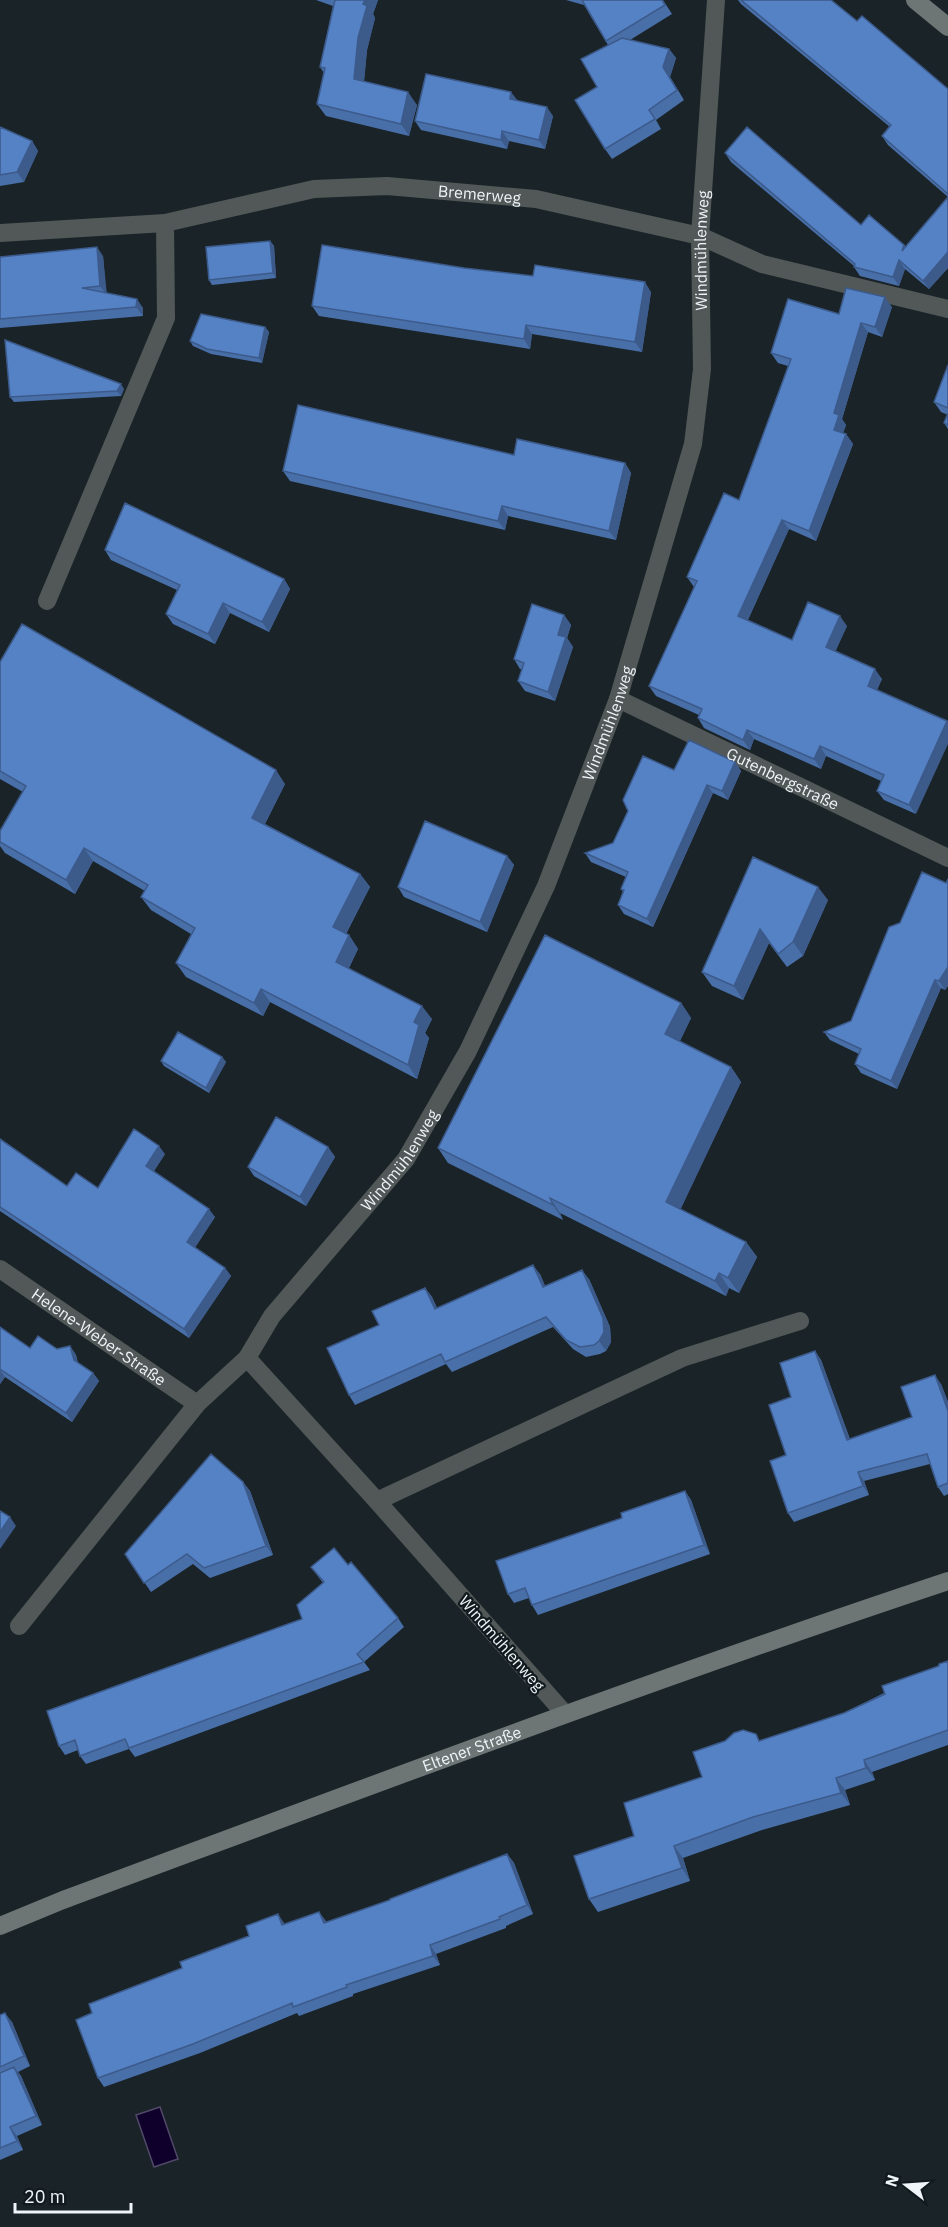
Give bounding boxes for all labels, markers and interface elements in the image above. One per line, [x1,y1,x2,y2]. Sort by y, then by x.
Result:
street label: Bremerweg [437,180,522,208]
street label: Windmühlenweg [690,189,713,311]
street label: Windmühlenweg [578,663,637,783]
street label: Gutenbergstraße [723,743,843,814]
street label: Windmühlenweg [356,1105,443,1215]
street label: Helene-Weber-Straße [28,1284,170,1390]
street label: Windmühlenweg [455,1591,549,1695]
street label: Eltener Straße [419,1721,524,1776]
north arrow [876,2155,936,2215]
text: N [880,2172,903,2189]
scale bar [15,2176,130,2214]
text: 20 m [24,2185,66,2208]

